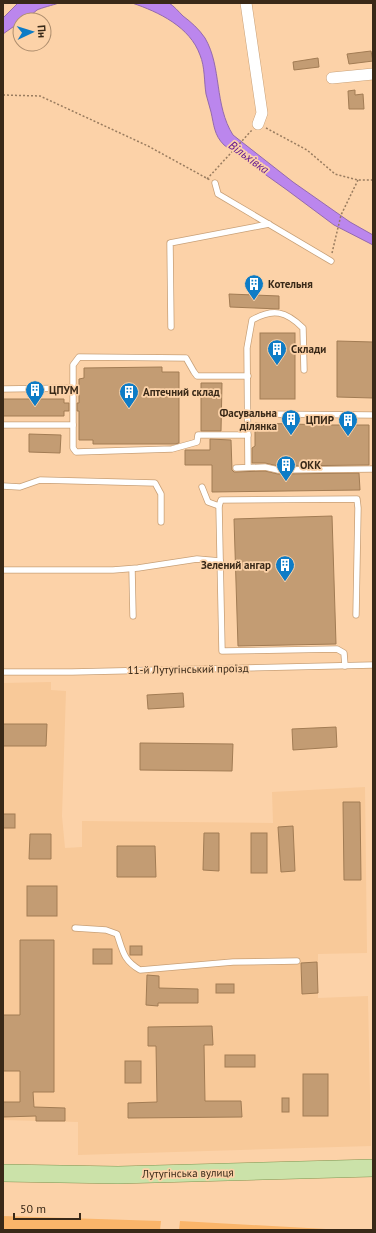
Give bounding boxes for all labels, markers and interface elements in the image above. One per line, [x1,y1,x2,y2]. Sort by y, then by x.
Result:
north arrow [12,12,52,52]
text: Пн [35,24,49,38]
water label: Вільхівка [226,137,272,177]
building icon: Котельня [243,273,265,301]
place label: Котельня [268,277,313,291]
building icon: Склади [266,338,288,366]
place label: Склади [291,342,326,356]
building icon: ЦПУМ [24,379,46,407]
building icon: Аптечний склад [118,381,140,409]
place label: ЦПУМ [49,383,79,397]
place label: Аптечний склад [143,385,220,399]
place label: Фасувальна ділянка [220,406,277,433]
building icon: Фасувальна ділянка [280,408,302,436]
building icon: ЦПИР [337,409,359,437]
place label: ЦПИР [306,413,335,427]
building icon: ОКК [275,454,297,482]
place label: ОКК [300,458,321,472]
building icon: Зелений ангар [274,554,296,582]
place label: Зелений ангар [201,558,271,572]
street label: 11-й Лутугінський проїзд [127,661,249,677]
street label: Лутугінська вулиця [141,1165,234,1181]
scale bar [14,1195,80,1221]
text: 50 m [20,1201,46,1216]

